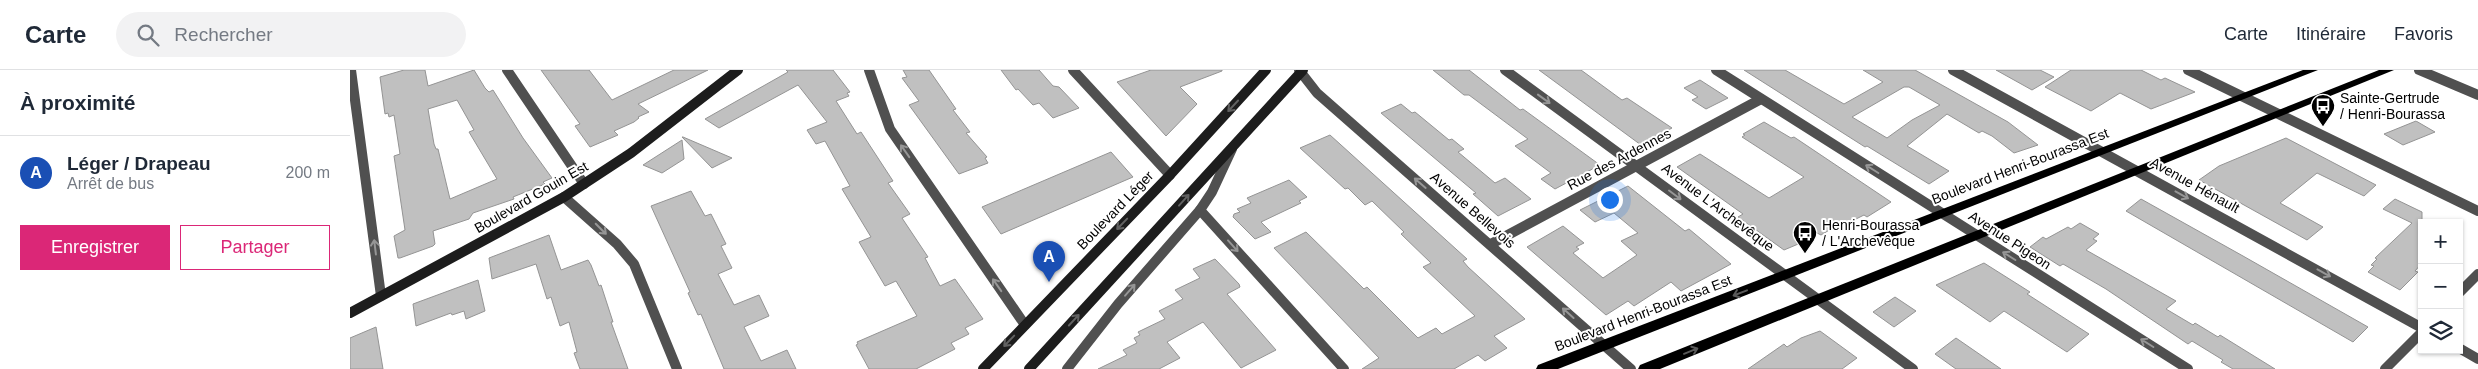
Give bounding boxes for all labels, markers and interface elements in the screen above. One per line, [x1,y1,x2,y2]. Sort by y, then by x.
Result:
search box [116,12,466,57]
text: Carte [25,21,86,48]
icon: search [134,21,162,49]
text: Rechercher [174,24,273,45]
text: Carte [2224,24,2268,44]
text: Itinéraire [2296,24,2366,44]
text: Favoris [2394,24,2453,44]
place label: Sainte-Gertrude / Henri-Bourassa [2340,90,2445,122]
text: À proximité [20,91,136,114]
bus stop icon: Sainte-Gertrude / Henri-Bourassa [2310,93,2336,127]
one-way arrow [1537,94,1551,104]
one-way arrow [1227,99,1239,112]
street label: Rue des Ardennes [1564,125,1674,193]
street label: Boulevard Henri-Bourassa Est [1929,125,2111,207]
one-way arrow [900,145,910,159]
text: Léger / Drapeau [67,153,211,174]
street label: Avenue Hénault [2148,154,2242,216]
street label: Boulevard Gouin Est [471,158,591,236]
street label: Avenue L'Archevêque [1659,160,1777,255]
one-way arrow [1866,163,1880,173]
text: A [30,164,42,181]
text: 200 m [286,164,330,181]
street label: Boulevard Léger [1074,167,1157,253]
street label: Avenue Bellevois [1427,169,1519,251]
text: Arrêt de bus [67,175,154,192]
one-way arrow [1414,177,1427,188]
your location [1597,187,1623,213]
one-way arrow [1668,190,1682,200]
one-way arrow [2174,190,2189,200]
one-way arrow [1178,194,1190,207]
street label: Avenue Pigeon [1966,207,2054,273]
place label: Henri-Bourassa / L'Archevêque [1822,217,1919,249]
one-way arrow [1116,218,1128,230]
map controls [2418,219,2463,354]
button: + [2418,219,2463,264]
bus stop icon: Henri-Bourassa / L'Archevêque [1792,220,1818,254]
one-way arrow [595,223,607,236]
button: Enregistrer [20,225,170,270]
button: Partager [180,225,330,270]
one-way arrow [1227,239,1239,252]
one-way arrow [370,240,380,256]
pin: A [1033,241,1065,282]
one-way arrow [2003,251,2017,261]
button: − [2418,264,2463,309]
one-way arrow [2316,269,2331,279]
street label: Boulevard Henri-Bourassa Est [1552,272,1734,354]
one-way arrow [992,278,1002,292]
one-way arrow [1125,283,1136,296]
one-way arrow [1733,289,1748,298]
one-way arrow [1562,308,1575,319]
button: layers [2418,309,2463,354]
one-way arrow [1068,314,1080,327]
one-way arrow [1003,335,1015,348]
one-way arrow [2140,338,2154,348]
one-way arrow [1682,346,1698,355]

